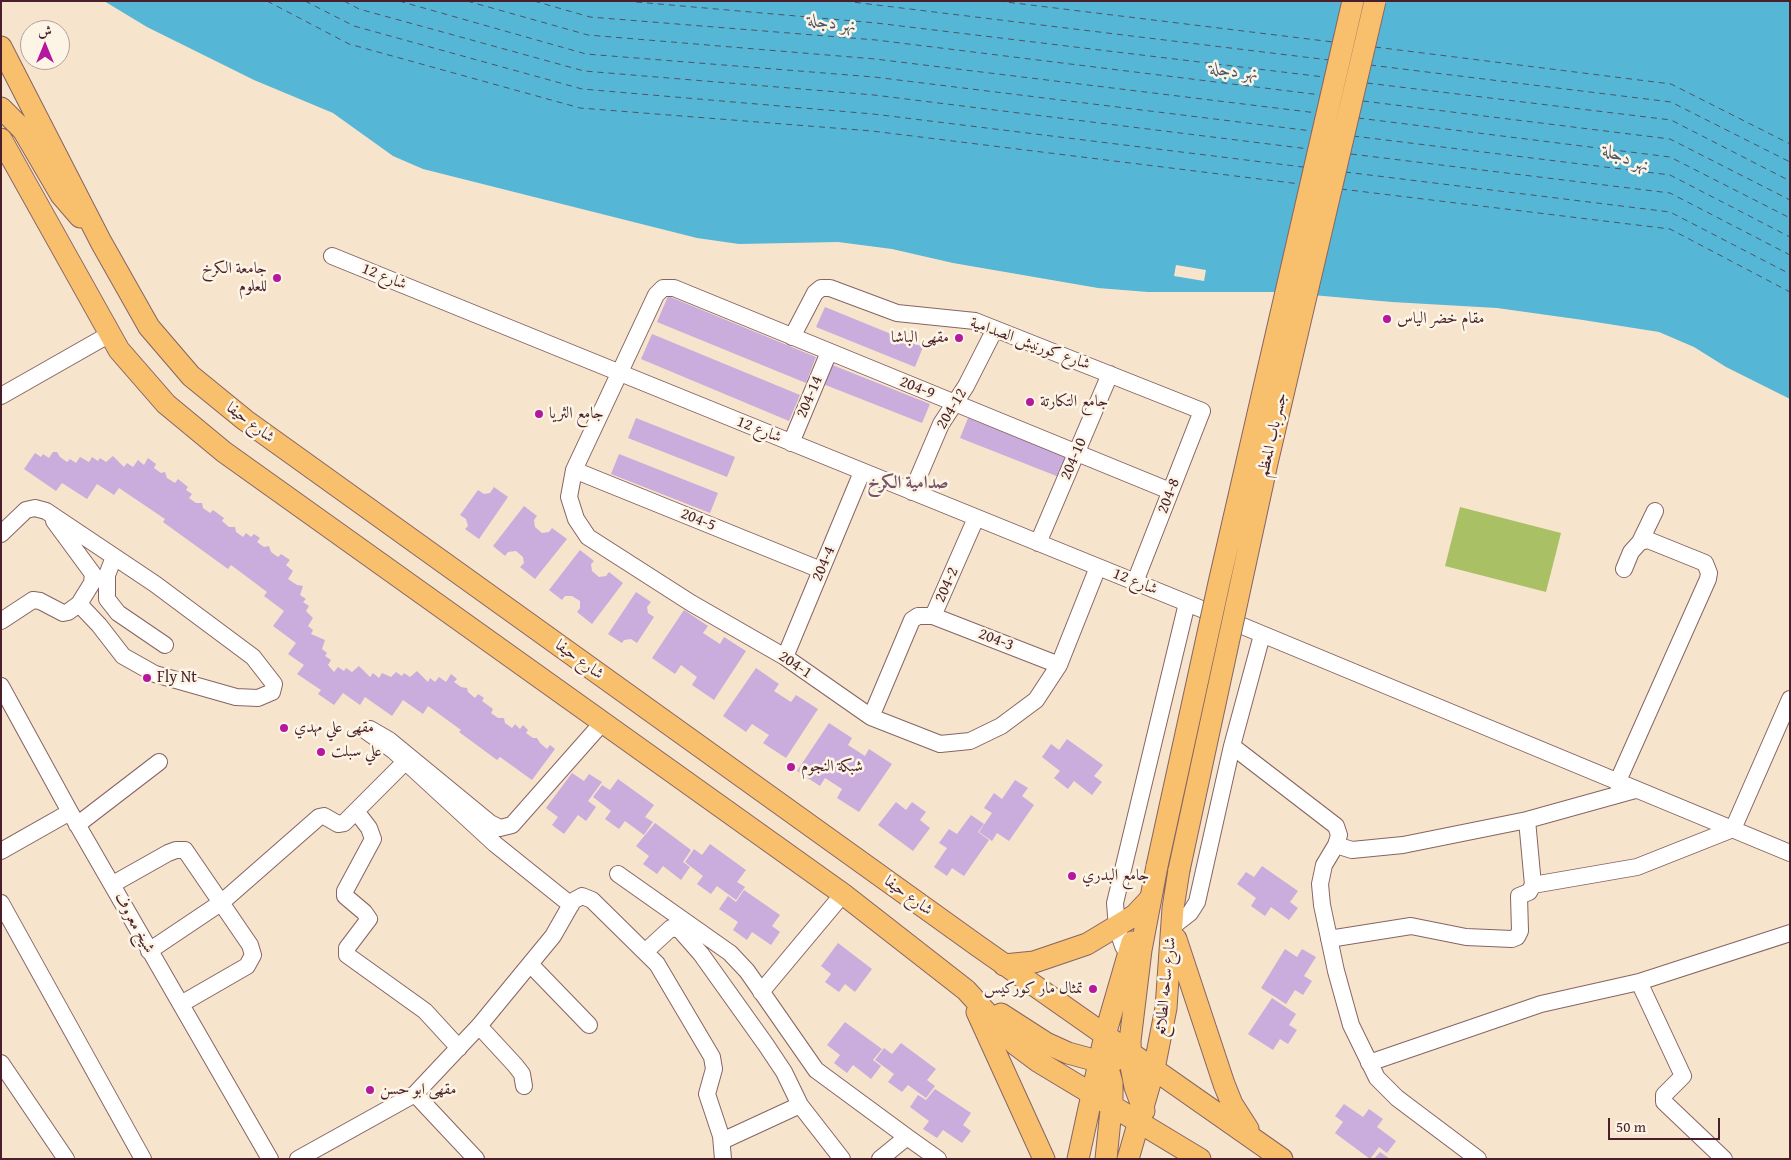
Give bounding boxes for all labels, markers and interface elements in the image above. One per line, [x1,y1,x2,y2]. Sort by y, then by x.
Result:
water label: نهر دجلة [806,10,858,38]
north arrow [20,20,70,70]
text: ش [38,21,52,41]
water label: نهر دجلة [1209,59,1259,85]
water label: نهر دجلة [1599,140,1653,178]
place label: جامعة الكرخ للعلوم [202,259,267,297]
street label: شارع 12 [359,259,409,295]
marker: جامعة الكرخ للعلوم [271,272,283,284]
place label: مقام خضر الياس [1397,309,1484,329]
street label: شارع كورنيش الصدامية [967,313,1093,375]
marker: مقام خضر الياس [1381,313,1393,325]
place label: مقهى الباشا [891,328,949,348]
marker: مقهى الباشا [953,332,965,344]
street label: 204-9 [897,372,937,404]
street label: 204-14 [793,373,827,421]
street label: 204-12 [932,385,972,433]
street label: جسر باب المعظم [1254,391,1292,479]
place label: جامع التكارتة [1040,392,1108,412]
marker: جامع التكارتة [1024,396,1036,408]
street label: شارع حيفا [222,399,278,447]
place label: جامع الثريا [549,404,604,424]
marker: جامع الثريا [533,408,545,420]
street label: شارع 12 [734,412,784,448]
street label: 204-10 [1057,435,1091,483]
district label: صدامية الكرخ [867,472,949,494]
street label: 204-8 [1154,476,1184,516]
street label: 204-5 [678,504,718,536]
street label: 204-4 [808,544,840,584]
street label: شارع 12 [1110,564,1160,600]
street label: 204-2 [931,565,963,605]
street label: 204-3 [976,625,1016,655]
street label: شارع حيفا [551,636,607,684]
street label: 204-1 [775,647,815,683]
place label: Fly Nt [157,668,197,688]
marker: Fly Nt [141,672,153,684]
place label: مقهى علي مهدي [294,718,374,738]
marker: مقهى علي مهدي [278,722,290,734]
place label: علي سبلت [331,742,382,762]
marker: علي سبلت [315,746,327,758]
place label: شبكة النجوم [801,757,863,777]
marker: شبكة النجوم [785,761,797,773]
place label: جامع البدري [1082,866,1149,886]
marker: جامع البدري [1066,870,1078,882]
street label: شارع حيفا [880,872,936,920]
street label: شیخ معروف [109,889,159,957]
street label: شارع ساحه الطلائع [1151,936,1181,1038]
place label: تمثال مار كوركيس [984,979,1083,999]
marker: تمثال مار كوركيس [1087,983,1099,995]
place label: مقهى ابو حسن [380,1080,456,1100]
marker: مقهى ابو حسن [364,1084,376,1096]
scale bar [1611,1108,1724,1140]
text: 50 m [1616,1116,1646,1137]

